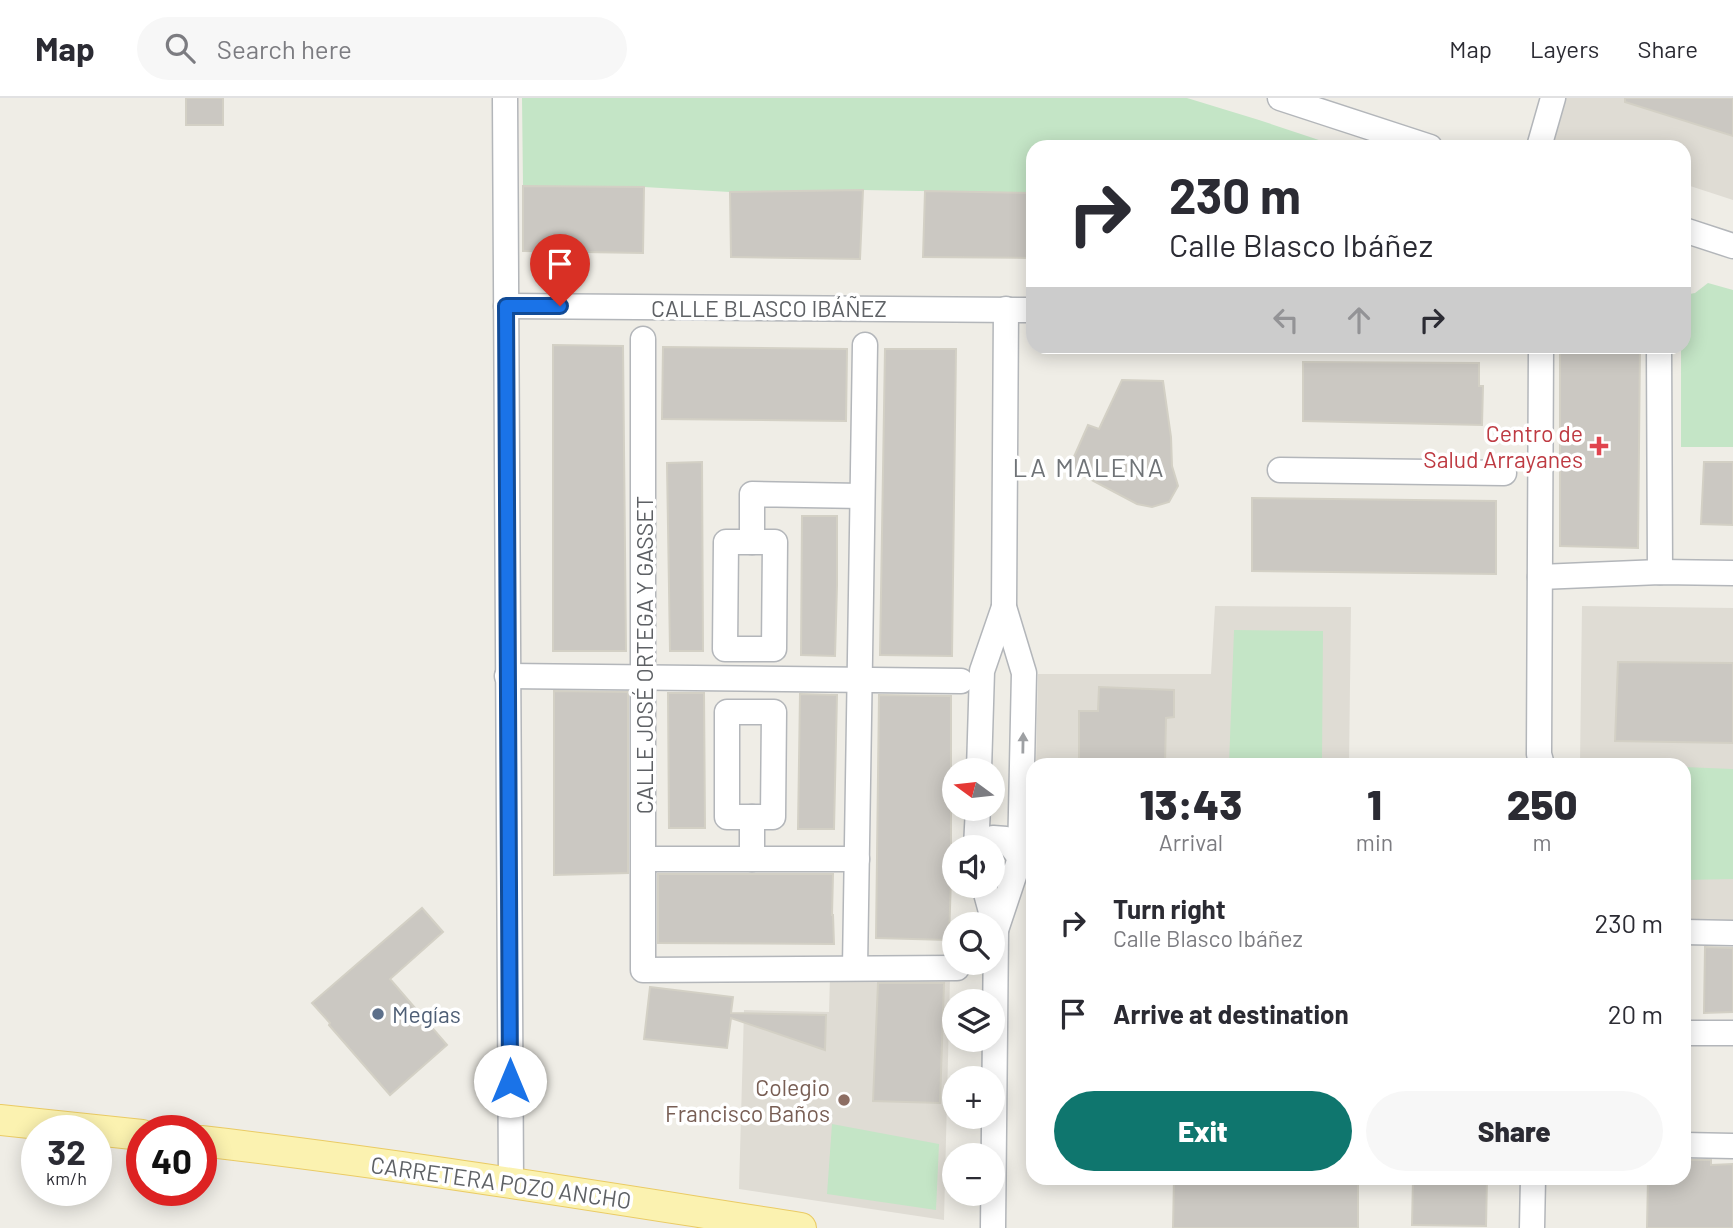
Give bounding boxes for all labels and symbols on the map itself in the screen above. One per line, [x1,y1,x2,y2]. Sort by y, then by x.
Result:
pin [530,234,590,306]
street label: CALLE BLASCO IBÁÑEZ [651,294,887,322]
place label: Centro de Salud Arrayanes [1423,419,1583,473]
marker: Centro de Salud Arrayanes [1589,436,1609,456]
district label: LA MALENA [1012,451,1166,482]
street label: CALLE JOSÉ ORTEGA Y GASSET [630,496,658,814]
one-way arrow [1017,732,1028,754]
north arrow [942,758,1004,821]
place label: Megías [392,1000,461,1028]
marker: Megías [370,1006,386,1022]
position arrow [473,1044,547,1118]
place label: Colegio Francisco Baños [665,1073,830,1127]
marker: Colegio Francisco Baños [836,1092,852,1108]
speed limit sign: 40 [126,1115,217,1206]
street label: CARRETERA POZO ANCHO [369,1150,633,1214]

